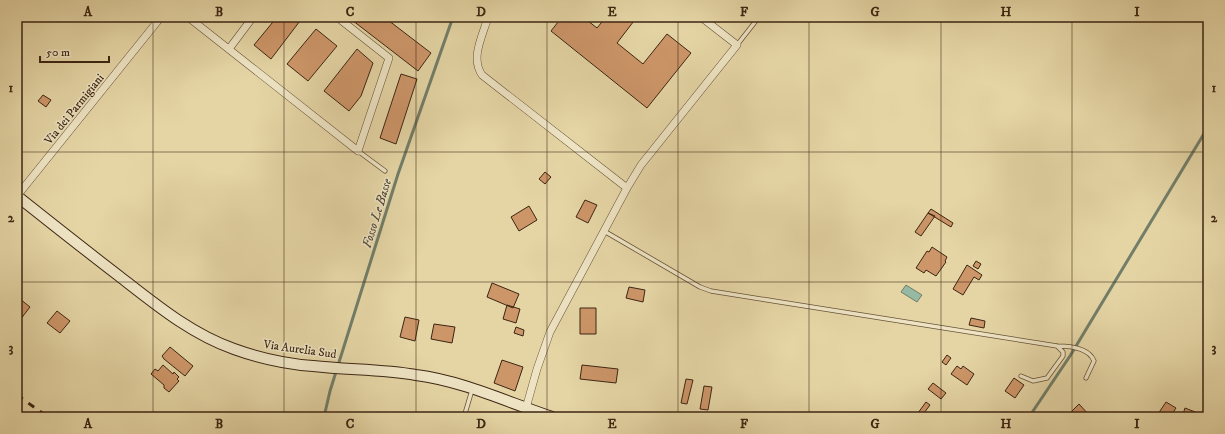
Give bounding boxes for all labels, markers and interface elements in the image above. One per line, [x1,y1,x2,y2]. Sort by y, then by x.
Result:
text: A [83,4,93,20]
text: B [215,4,223,20]
text: C [346,4,355,20]
text: D [476,4,486,20]
text: E [607,4,617,20]
text: F [740,4,749,20]
text: G [870,4,880,20]
text: H [1001,4,1012,20]
text: I [1134,4,1140,20]
scale bar [40,38,109,64]
text: 50 m [46,45,70,60]
street label: Via dei Parmigiani [41,71,108,149]
text: 1 [9,80,14,96]
text: 1 [1212,80,1217,96]
water label: Fosso Le Basse [359,176,395,250]
text: 2 [8,210,15,226]
text: 2 [1211,210,1218,226]
street label: Via Aurelia Sud [261,337,337,362]
text: 3 [9,340,14,356]
text: 3 [1212,340,1217,356]
text: A [83,416,93,432]
text: B [215,416,223,432]
text: C [346,416,355,432]
text: D [476,416,486,432]
text: E [607,416,617,432]
text: F [740,416,749,432]
text: G [870,416,880,432]
text: H [1001,416,1012,432]
text: I [1134,416,1140,432]

